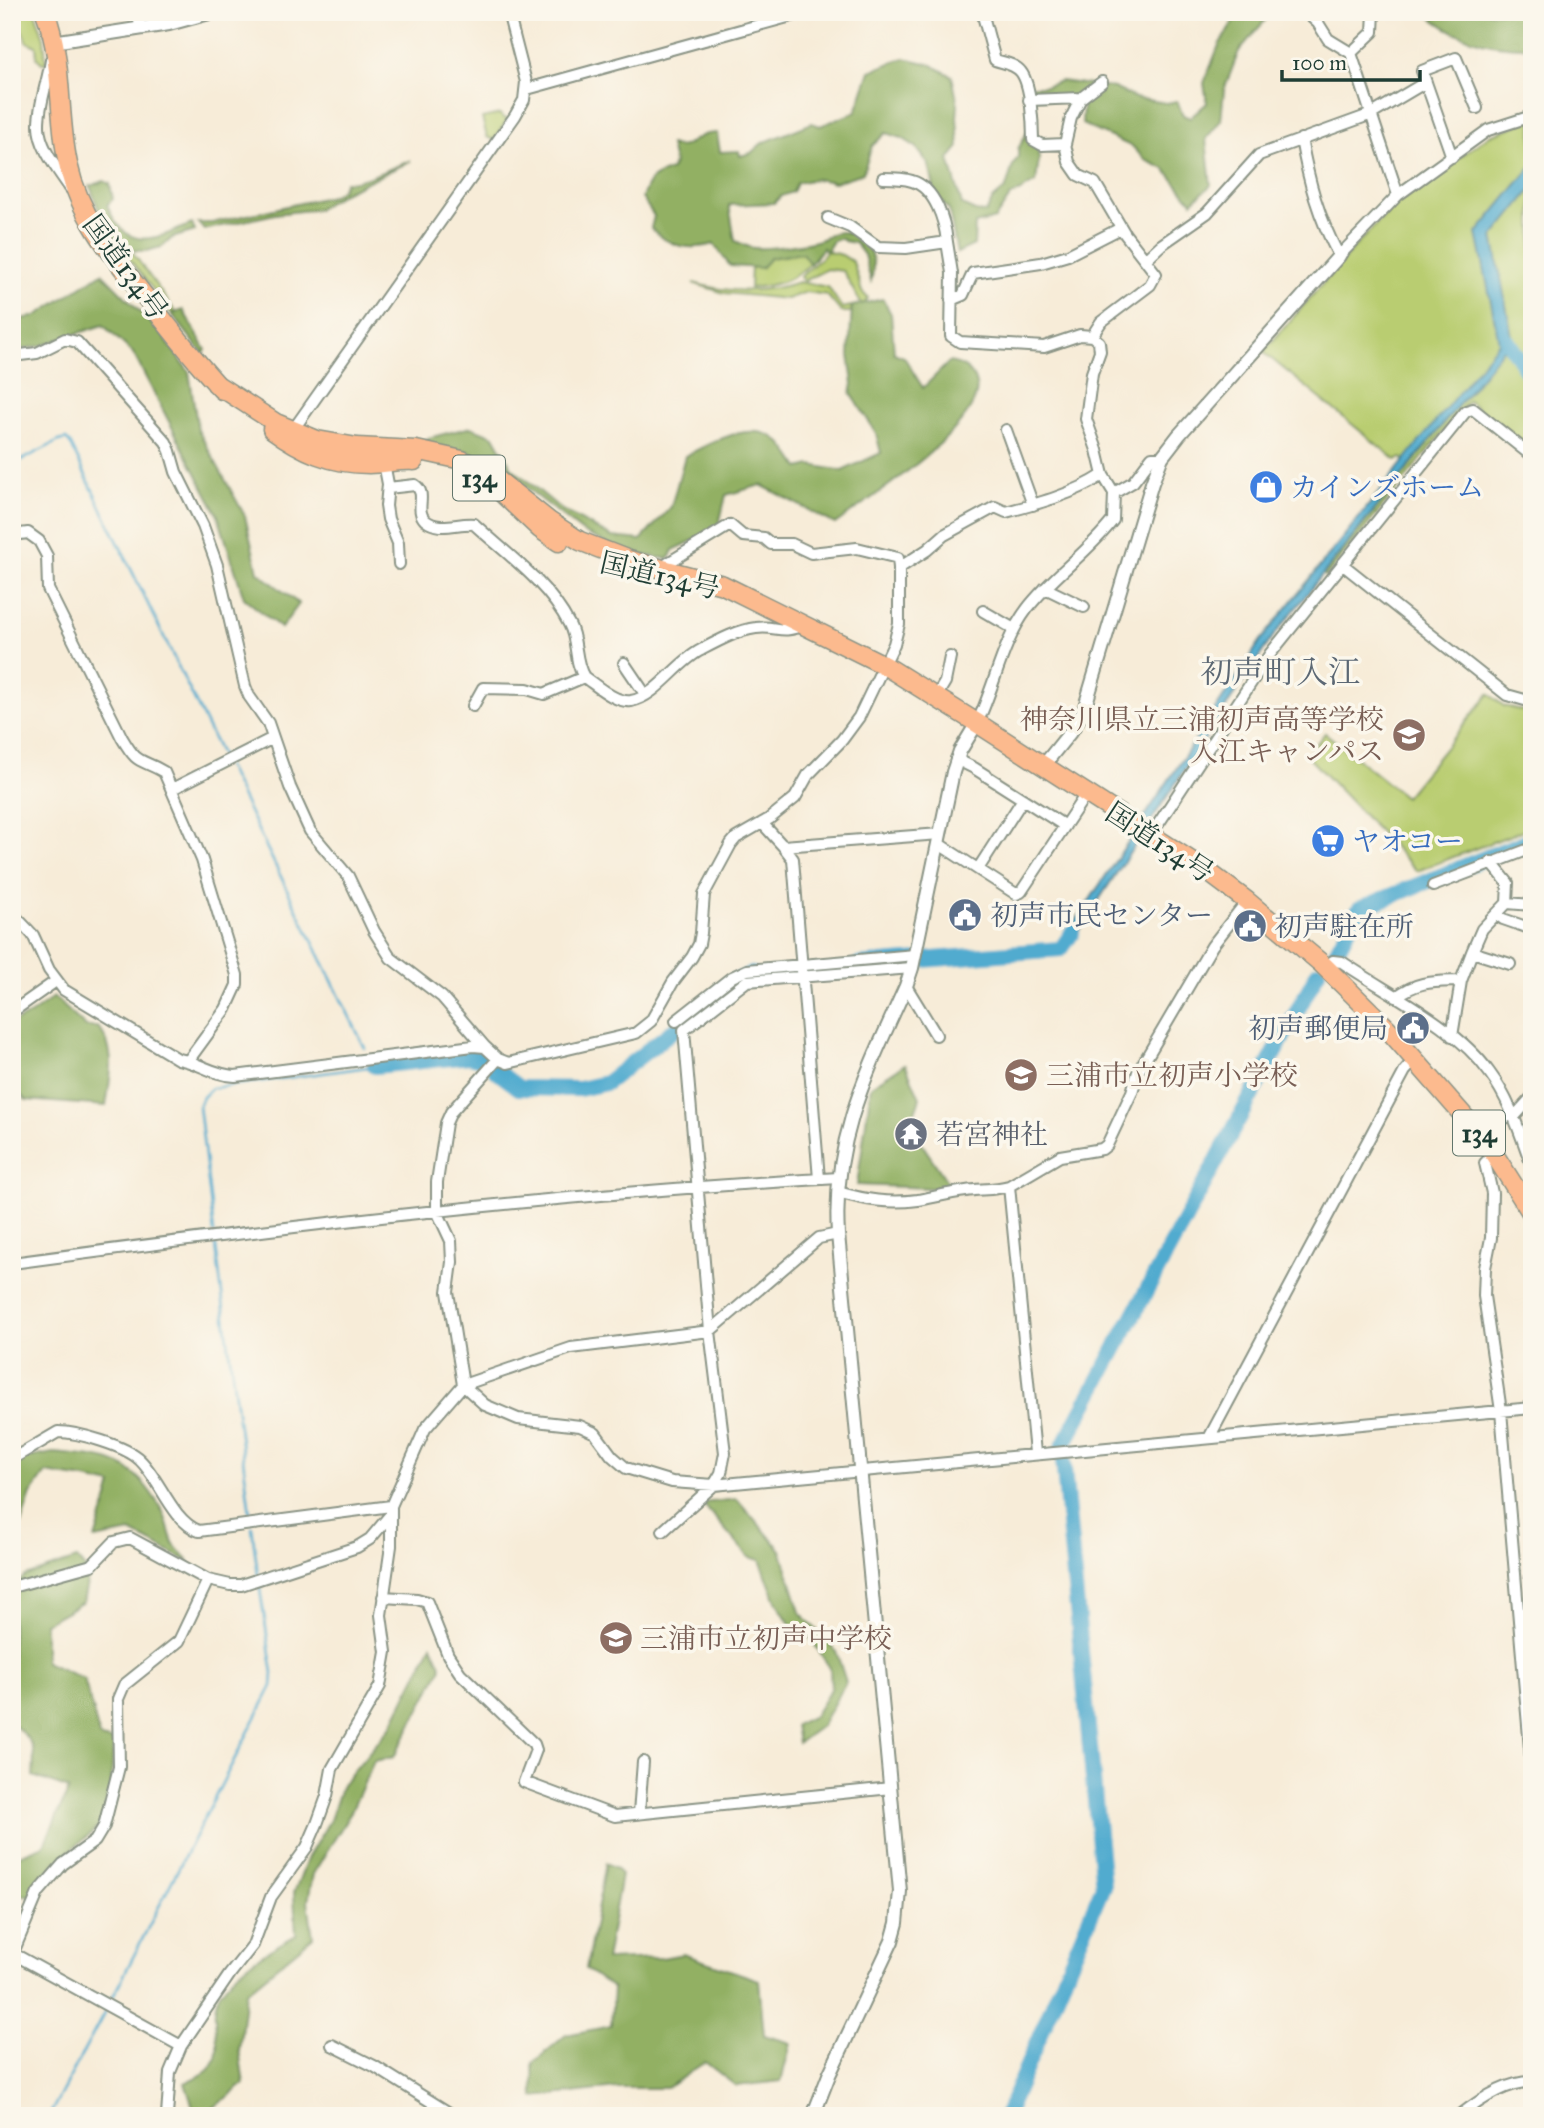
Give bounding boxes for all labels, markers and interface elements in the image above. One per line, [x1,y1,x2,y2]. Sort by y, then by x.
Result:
scale bar [1282,38,1420,82]
text: 100 m [1292,50,1347,76]
street label: 国道134号 [76,208,176,327]
road number: 134 [453,456,505,500]
shop icon: カインズホーム [1247,468,1285,506]
place label: カインズホーム [1290,470,1484,505]
street label: 国道134号 [597,545,723,606]
district label: 初声町入江 [1200,653,1360,692]
place label: 神奈川県立三浦初声高等学校 入江キャンパス [1020,702,1384,769]
school or university icon: 神奈川県立三浦初声高等学校 入江キャンパス [1390,716,1428,754]
street label: 国道134号 [1099,795,1220,890]
supermarket icon: ヤオコー [1309,822,1347,860]
place label: ヤオコー [1352,824,1463,859]
public building icon: 初声市民センター [946,896,984,934]
place label: 初声市民センター [990,898,1213,933]
public building icon: 初声駐在所 [1231,907,1269,945]
place label: 初声駐在所 [1274,909,1414,944]
public building icon: 初声郵便局 [1394,1009,1432,1047]
place label: 初声郵便局 [1248,1011,1388,1046]
school or university icon: 三浦市立初声小学校 [1002,1056,1040,1094]
place label: 三浦市立初声小学校 [1046,1058,1298,1093]
road number: 134 [1453,1110,1505,1156]
temple icon: 若宮神社 [892,1115,930,1153]
place label: 若宮神社 [936,1117,1048,1152]
school or university icon: 三浦市立初声中学校 [597,1619,635,1657]
place label: 三浦市立初声中学校 [640,1621,892,1656]

